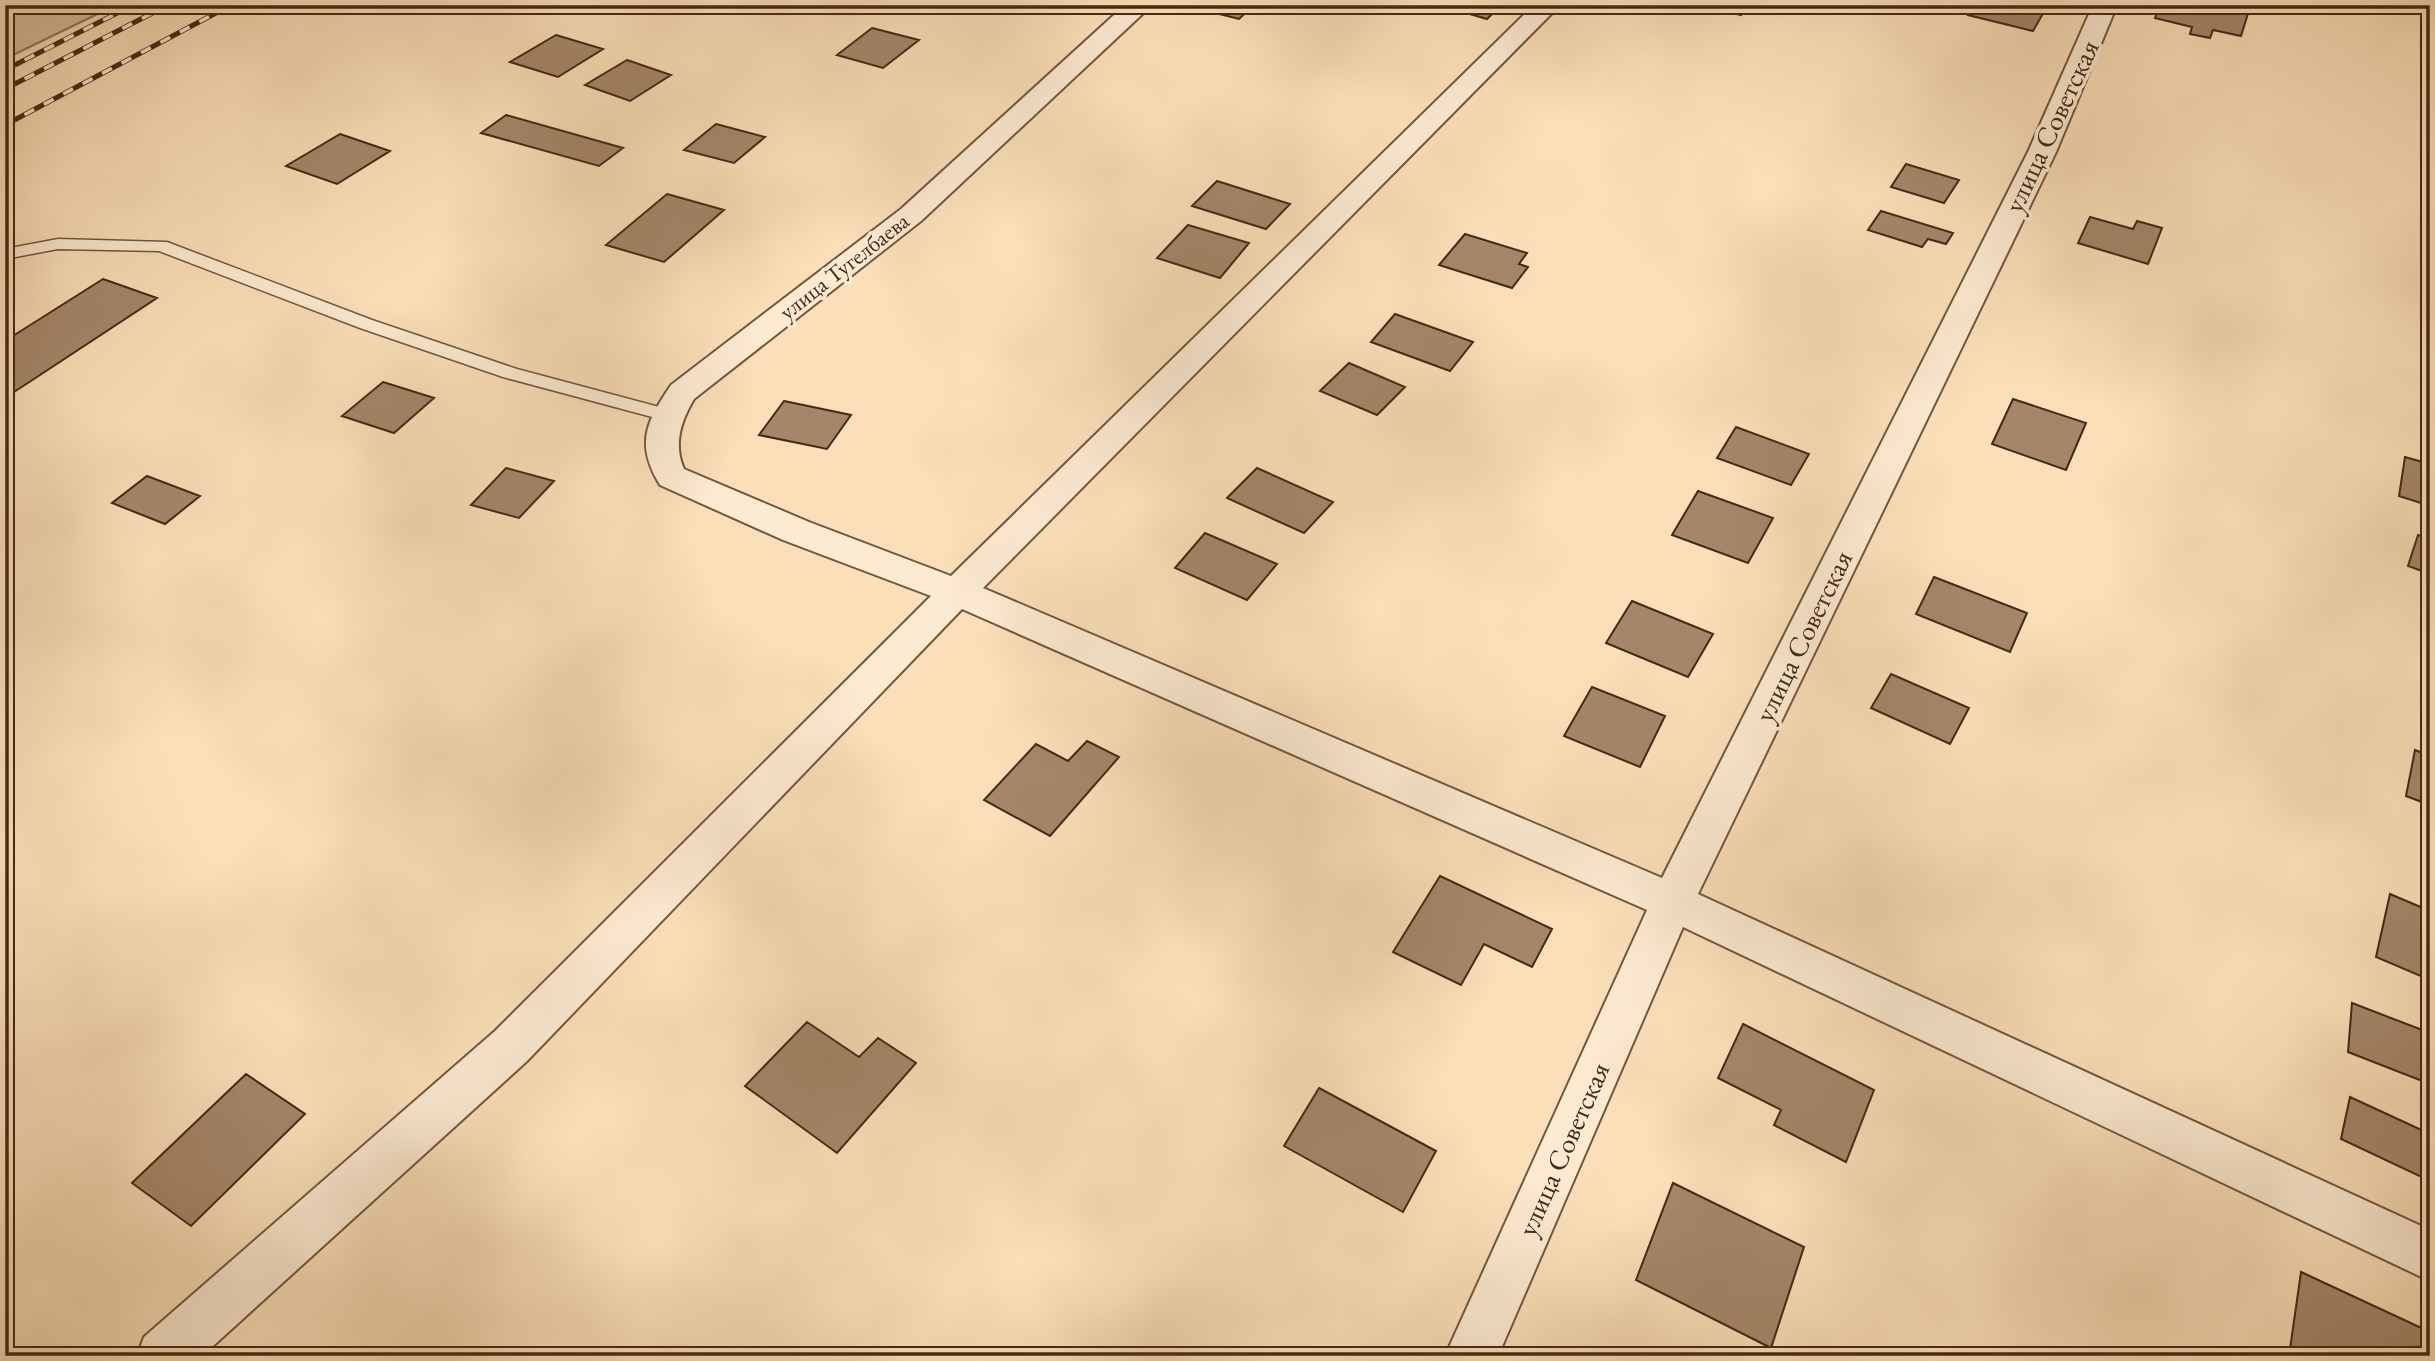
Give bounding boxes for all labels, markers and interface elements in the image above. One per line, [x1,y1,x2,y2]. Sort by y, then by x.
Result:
street label: улица Советская [1995,34,2107,218]
street label: улица Тугелбаева [773,205,916,326]
street label: улица Советская [1746,544,1860,728]
street label: улица Советская [1509,1056,1617,1242]

